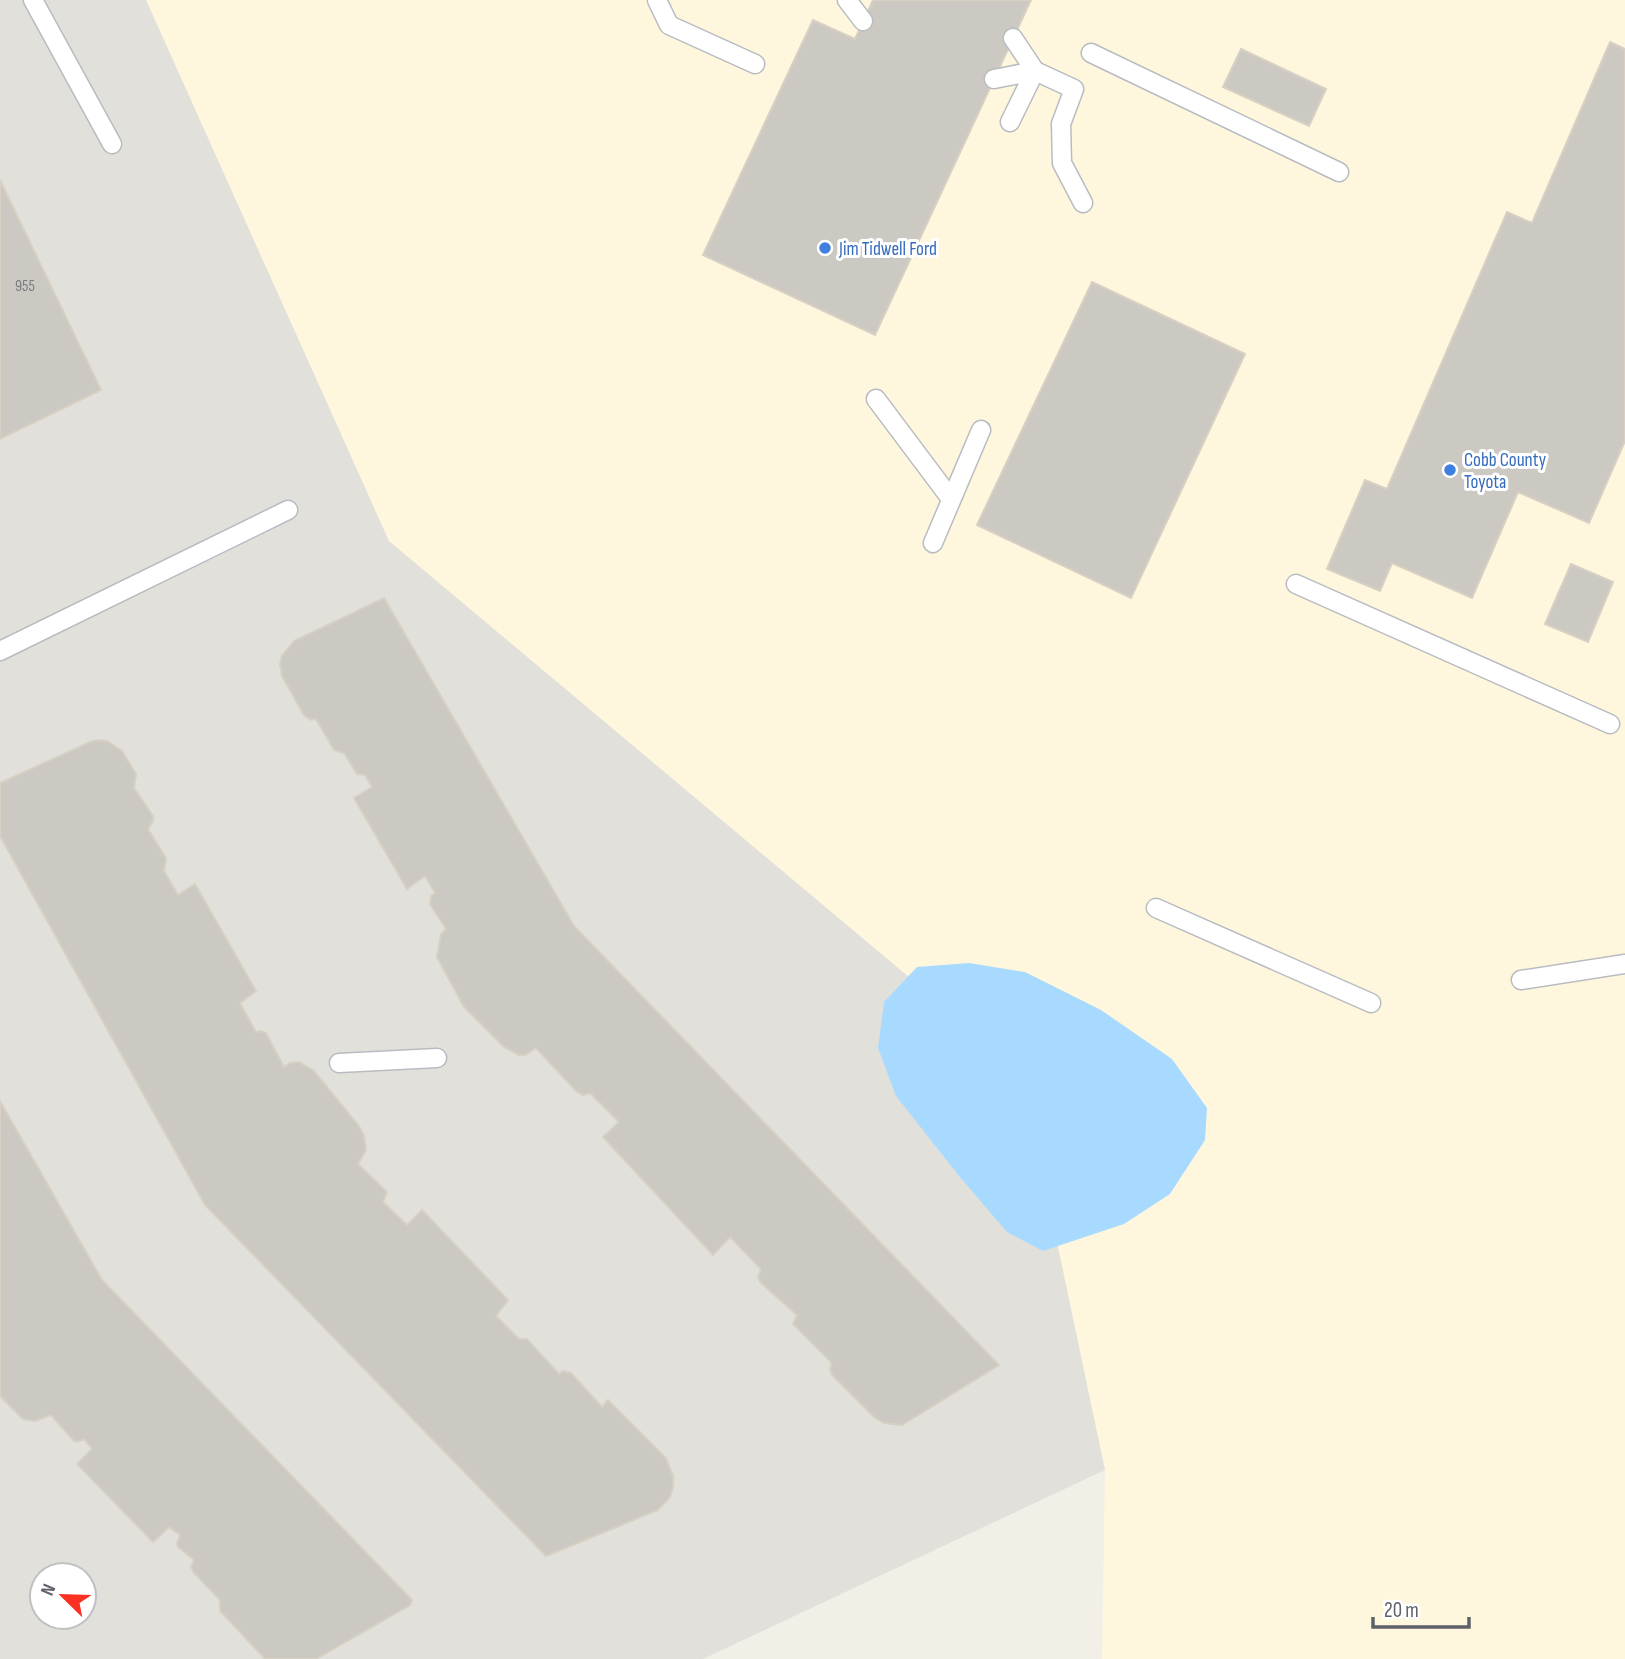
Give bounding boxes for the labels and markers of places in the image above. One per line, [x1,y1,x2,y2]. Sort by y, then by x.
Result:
place label: Jim Tidwell Ford [838,238,937,261]
marker: Jim Tidwell Ford [817,240,833,256]
place label: Cobb County Toyota [1464,449,1547,494]
marker: Cobb County Toyota [1442,462,1458,478]

